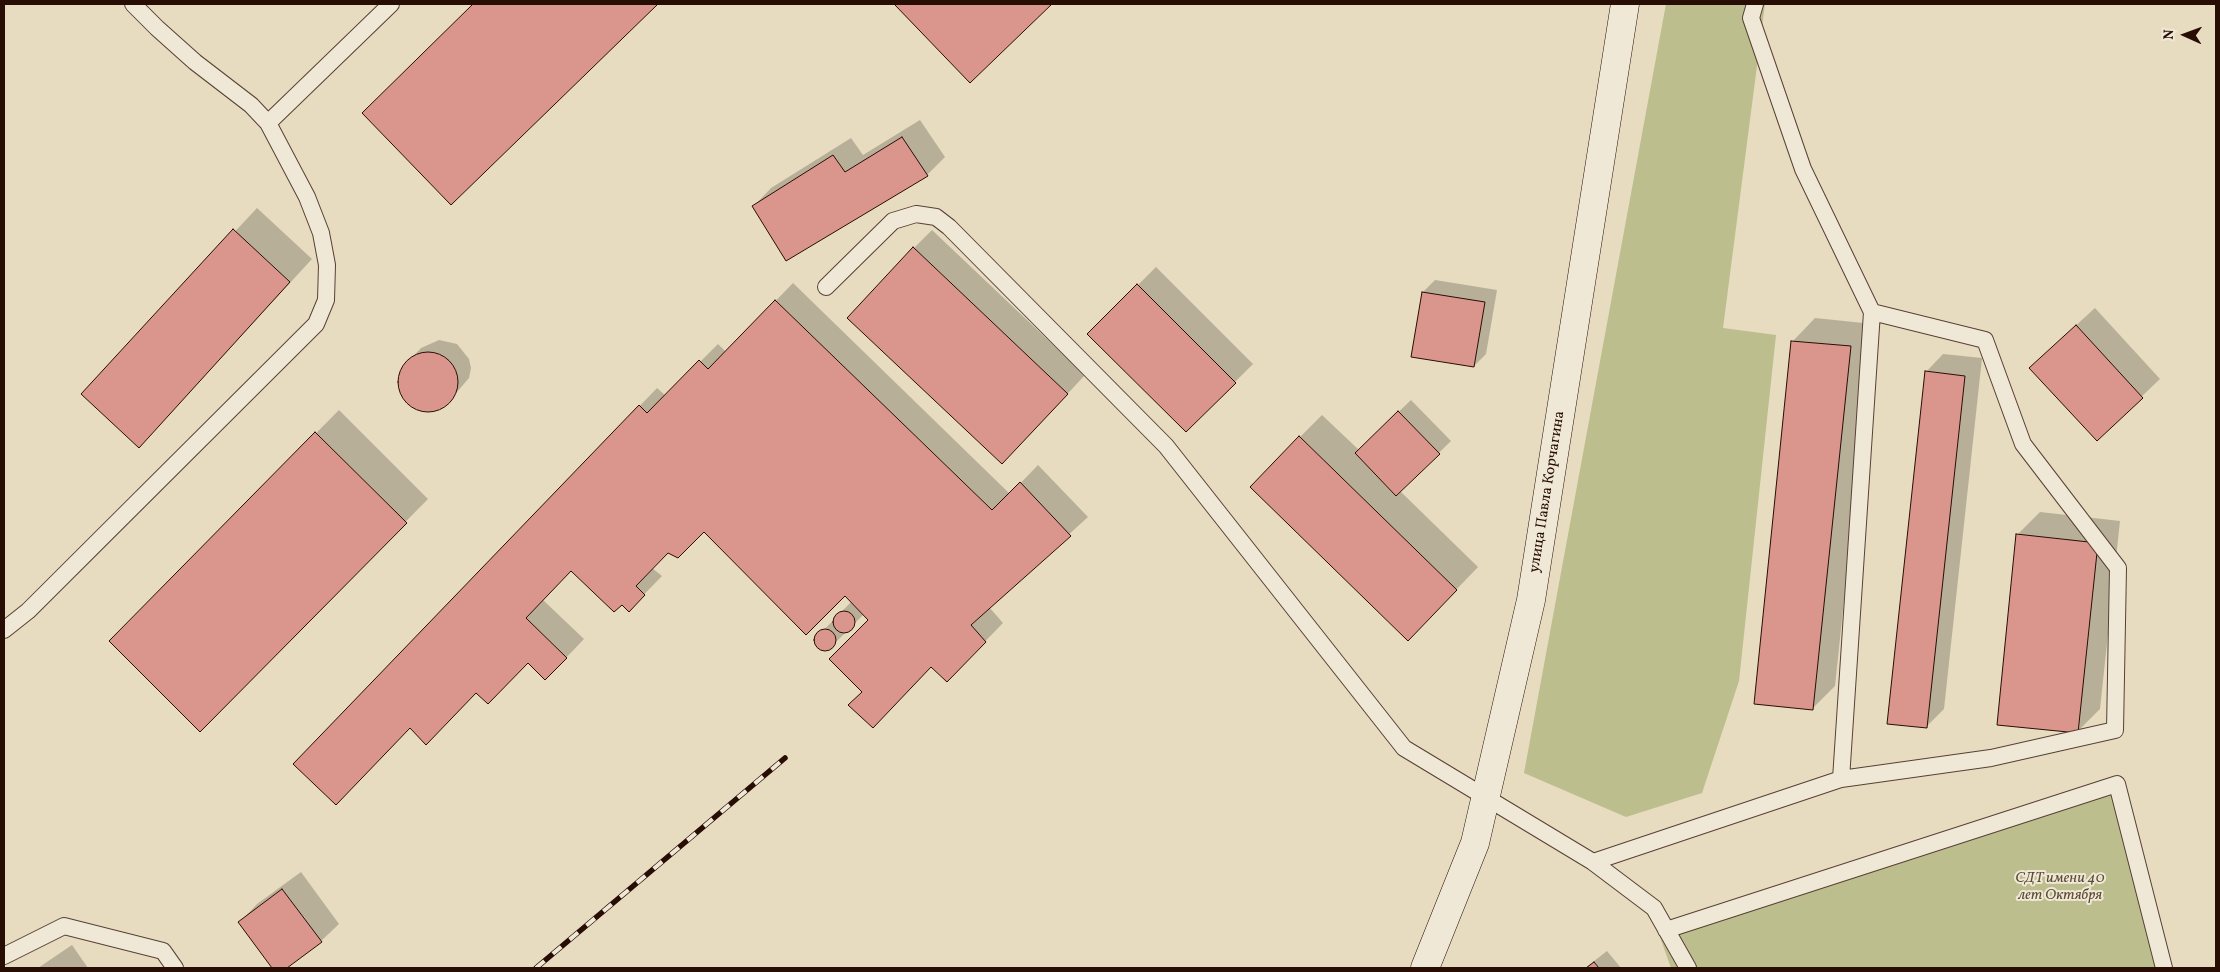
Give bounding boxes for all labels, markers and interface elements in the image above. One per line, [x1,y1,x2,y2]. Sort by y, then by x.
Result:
north arrow [2160,10,2210,60]
text: N [2160,29,2179,40]
street label: улица Павла Корчагина [1526,410,1570,574]
park label: СДТ имени 40 лет Октября [2015,870,2105,905]

